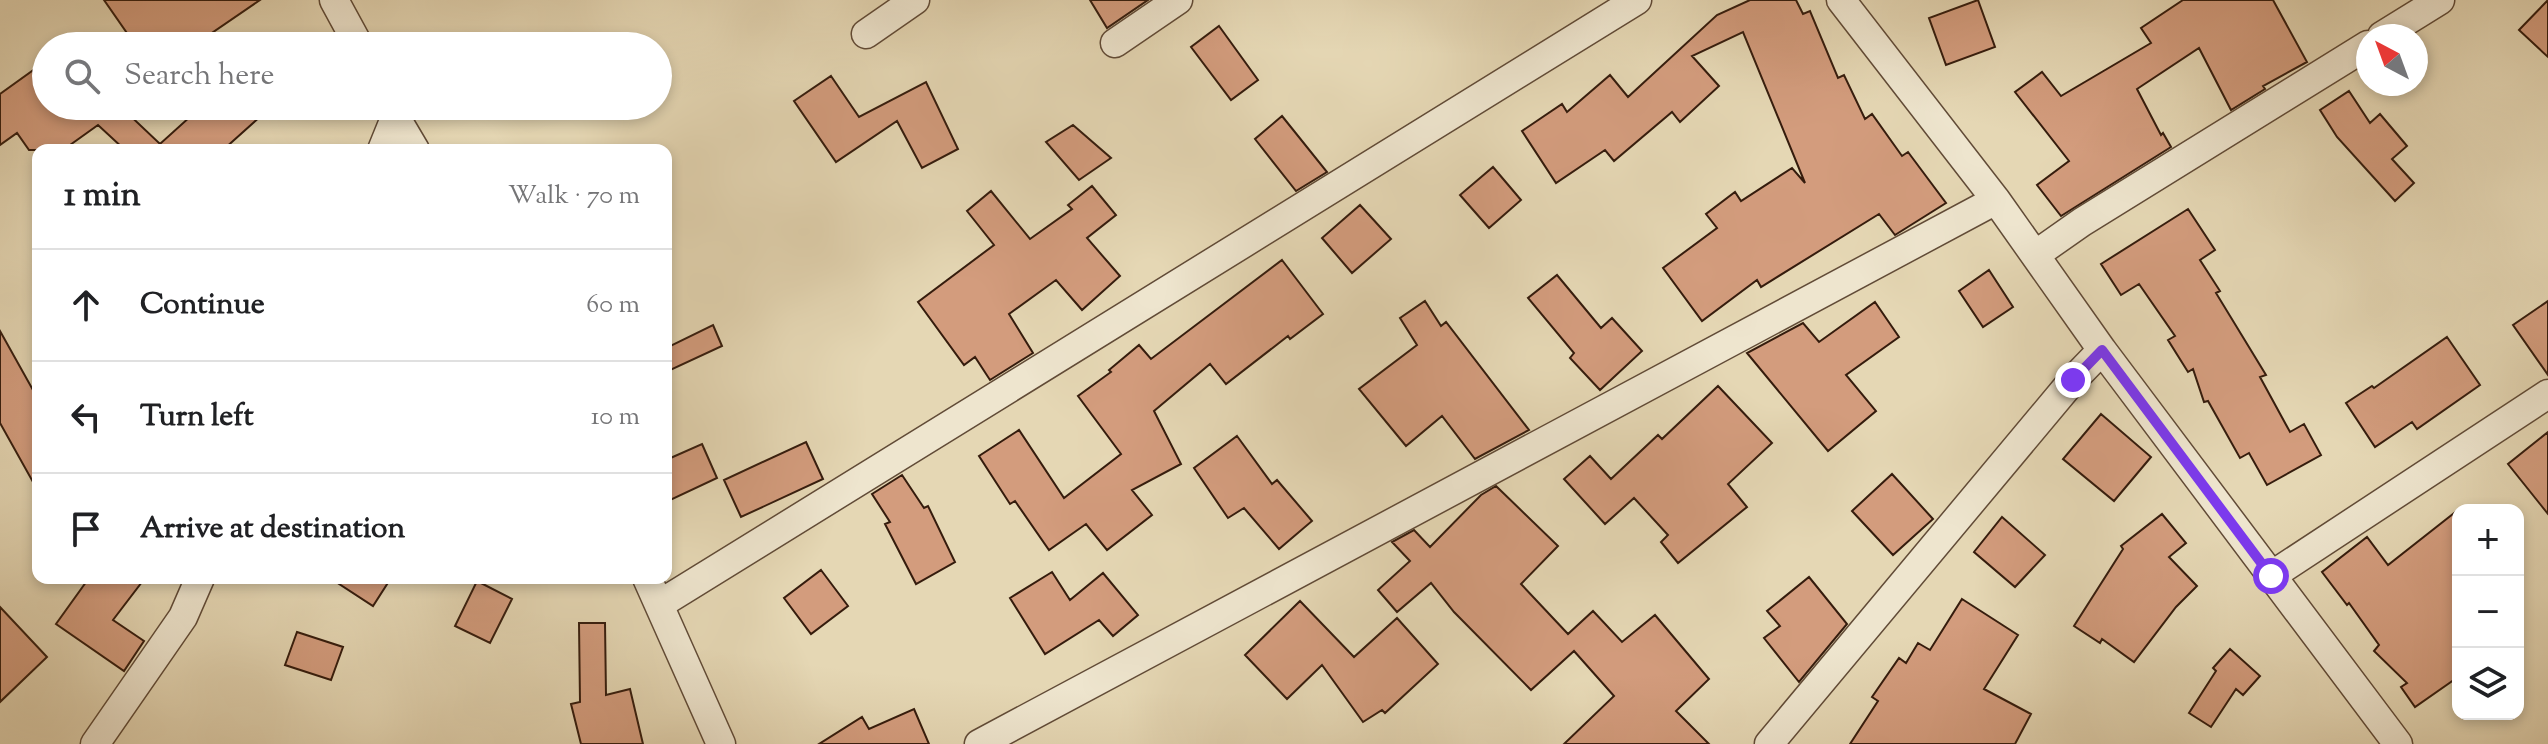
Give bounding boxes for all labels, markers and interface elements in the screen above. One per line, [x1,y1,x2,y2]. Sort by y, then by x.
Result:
north arrow [2356,24,2428,96]
search box [32,32,672,120]
icon: search [60,54,104,98]
text: Search here [124,55,274,98]
text: 1 min [64,172,141,221]
text: Walk · 70 m [508,178,640,215]
icon: ahead [64,283,108,327]
text: Continue [140,284,265,327]
text: 60 m [586,287,640,324]
route end [2055,362,2091,398]
icon: left [64,395,108,439]
text: Turn left [140,396,254,439]
text: 10 m [591,399,640,436]
map controls [2452,504,2524,720]
button: + [2452,504,2524,576]
icon: arrive [64,507,108,551]
text: Arrive at destination [140,508,405,551]
route start [2253,558,2289,594]
button: − [2452,576,2524,648]
button: layers [2452,648,2524,720]

